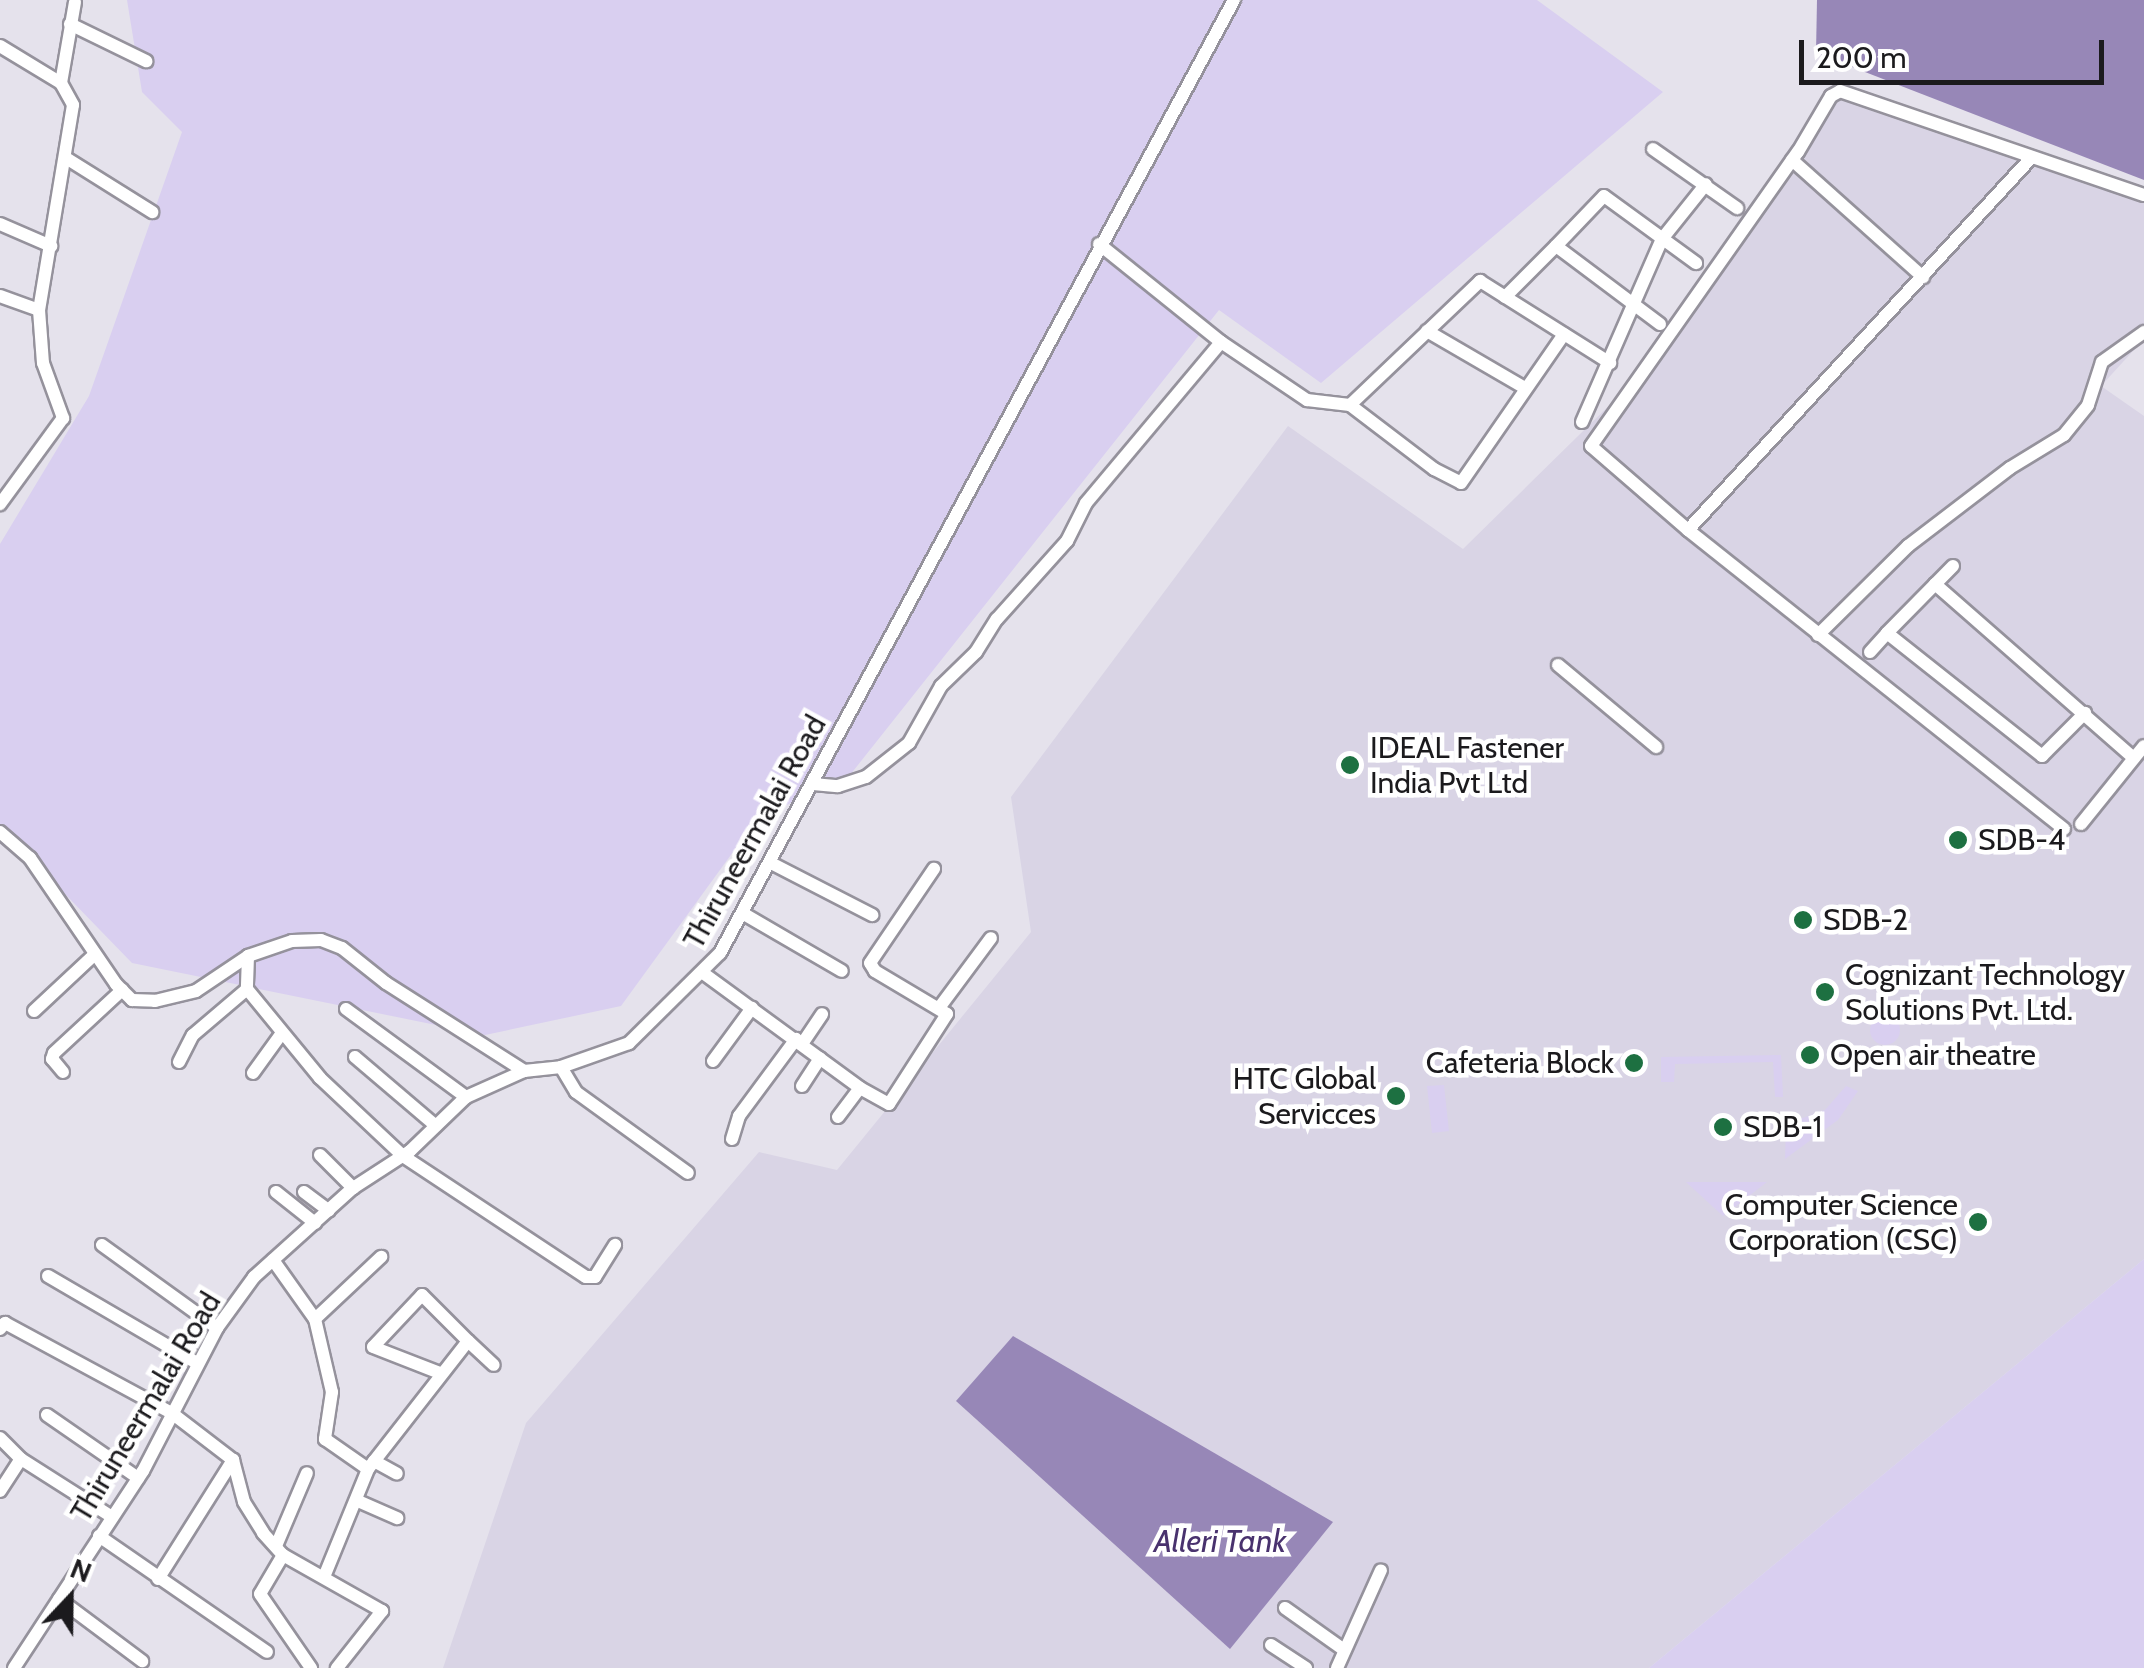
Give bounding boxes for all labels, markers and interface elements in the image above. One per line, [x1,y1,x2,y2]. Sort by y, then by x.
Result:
scale bar [1804,20,2109,82]
text: 200 m [1816,39,1907,76]
street label: Thiruneermalai Road [676,709,834,955]
place label: IDEAL Fastener India Pvt Ltd [1370,730,1564,800]
marker: IDEAL Fastener India Pvt Ltd [1339,754,1361,776]
place label: SDB-4 [1978,822,2065,858]
marker: SDB-4 [1947,829,1969,851]
place label: SDB-2 [1823,902,1908,938]
marker: SDB-2 [1792,909,1814,931]
place label: Cognizant Technology Solutions Pvt. Ltd. [1845,957,2125,1028]
marker: Cognizant Technology Solutions Pvt. Ltd. [1814,981,1836,1003]
place label: Open air theatre [1830,1037,2036,1073]
marker: Open air theatre [1799,1044,1821,1066]
place label: Cafeteria Block [1426,1045,1614,1081]
marker: Cafeteria Block [1623,1052,1645,1074]
place label: HTC Global Servicces [1233,1061,1376,1132]
marker: HTC Global Servicces [1385,1085,1407,1107]
place label: SDB-1 [1743,1109,1822,1145]
marker: SDB-1 [1712,1116,1734,1138]
place label: Computer Science Corporation (CSC) [1725,1187,1958,1258]
marker: Computer Science Corporation (CSC) [1967,1211,1989,1233]
street label: Thiruneermalai Road [63,1286,229,1528]
water label: Alleri Tank [1154,1522,1286,1560]
north arrow [20,1548,120,1648]
text: N [66,1551,97,1590]

